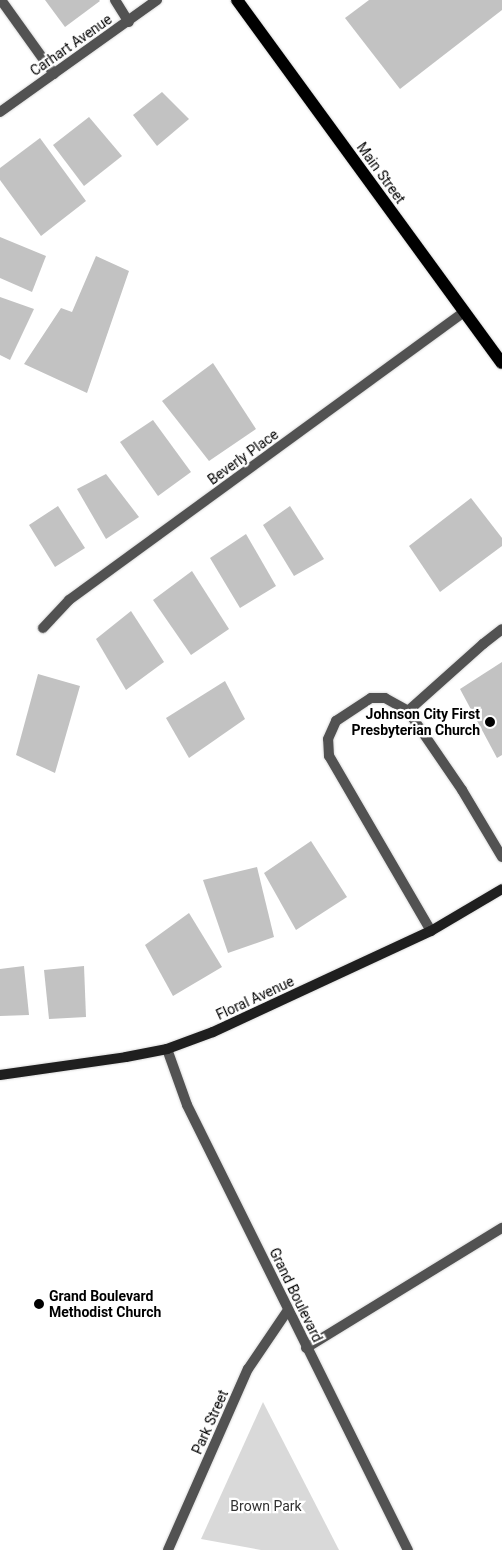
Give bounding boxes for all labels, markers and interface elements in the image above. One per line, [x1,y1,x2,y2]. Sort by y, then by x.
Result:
street label: Carhart Avenue [27,11,115,79]
street label: Main Street [353,139,409,207]
street label: Beverly Place [204,426,282,488]
place label: Johnson City First Presbyterian Church [351,706,480,739]
marker: Johnson City First Presbyterian Church [484,716,496,728]
street label: Floral Avenue [213,973,297,1023]
street label: Grand Boulevard [266,1245,326,1345]
place label: Grand Boulevard Methodist Church [49,1288,161,1320]
marker: Grand Boulevard Methodist Church [33,1298,45,1310]
street label: Park Street [188,1387,232,1457]
park label: Brown Park [230,1498,302,1514]

